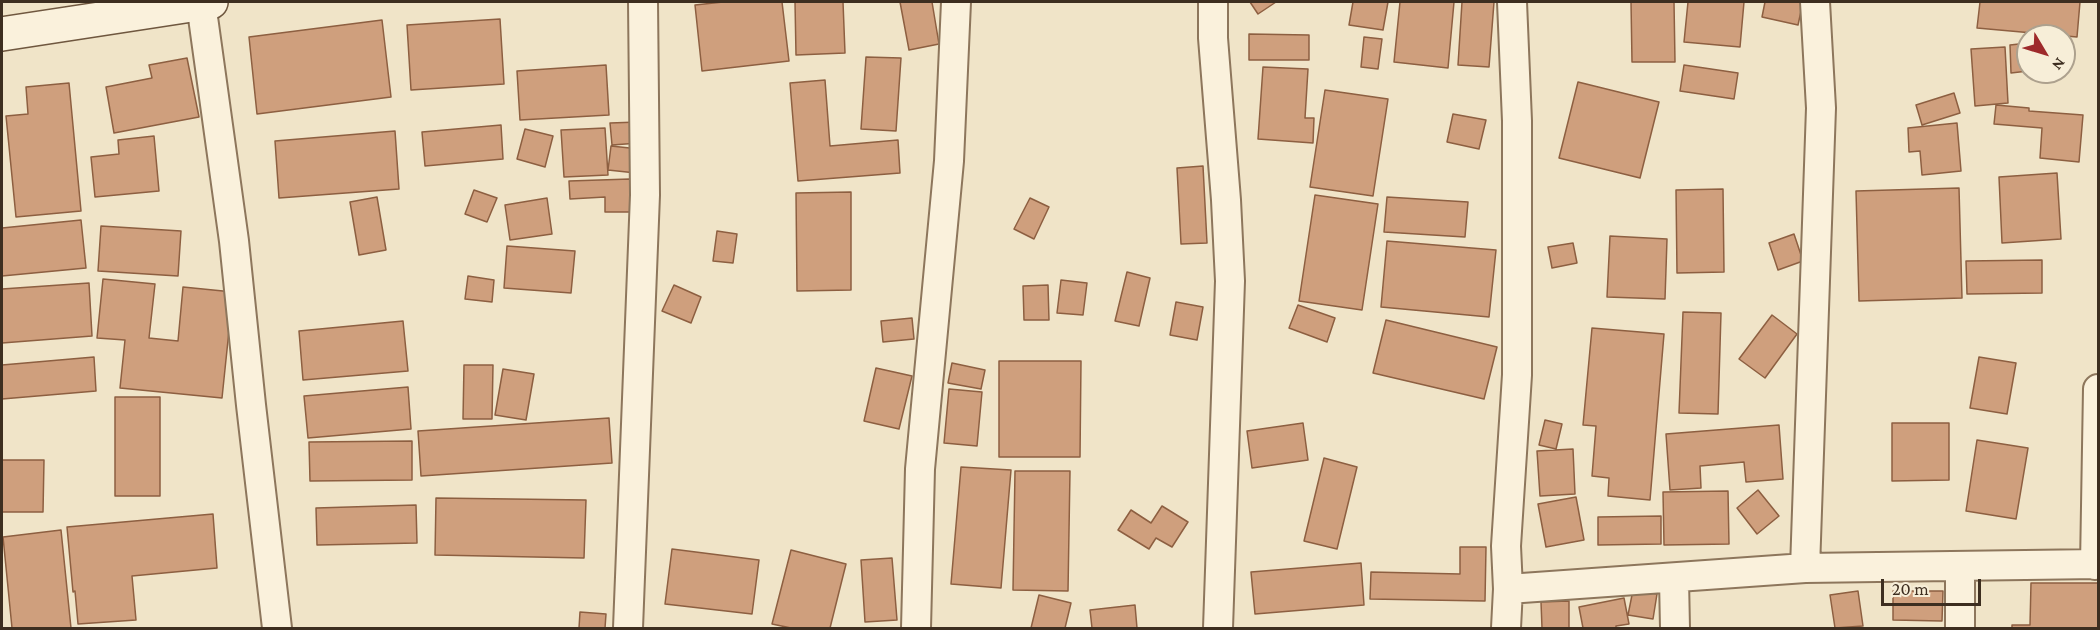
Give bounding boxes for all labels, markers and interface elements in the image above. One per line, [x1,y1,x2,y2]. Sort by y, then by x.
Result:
north arrow [2016,24,2076,84]
text: N [2049,55,2069,74]
scale bar [1884,567,1984,605]
text: 20 m [1892,579,1929,599]

